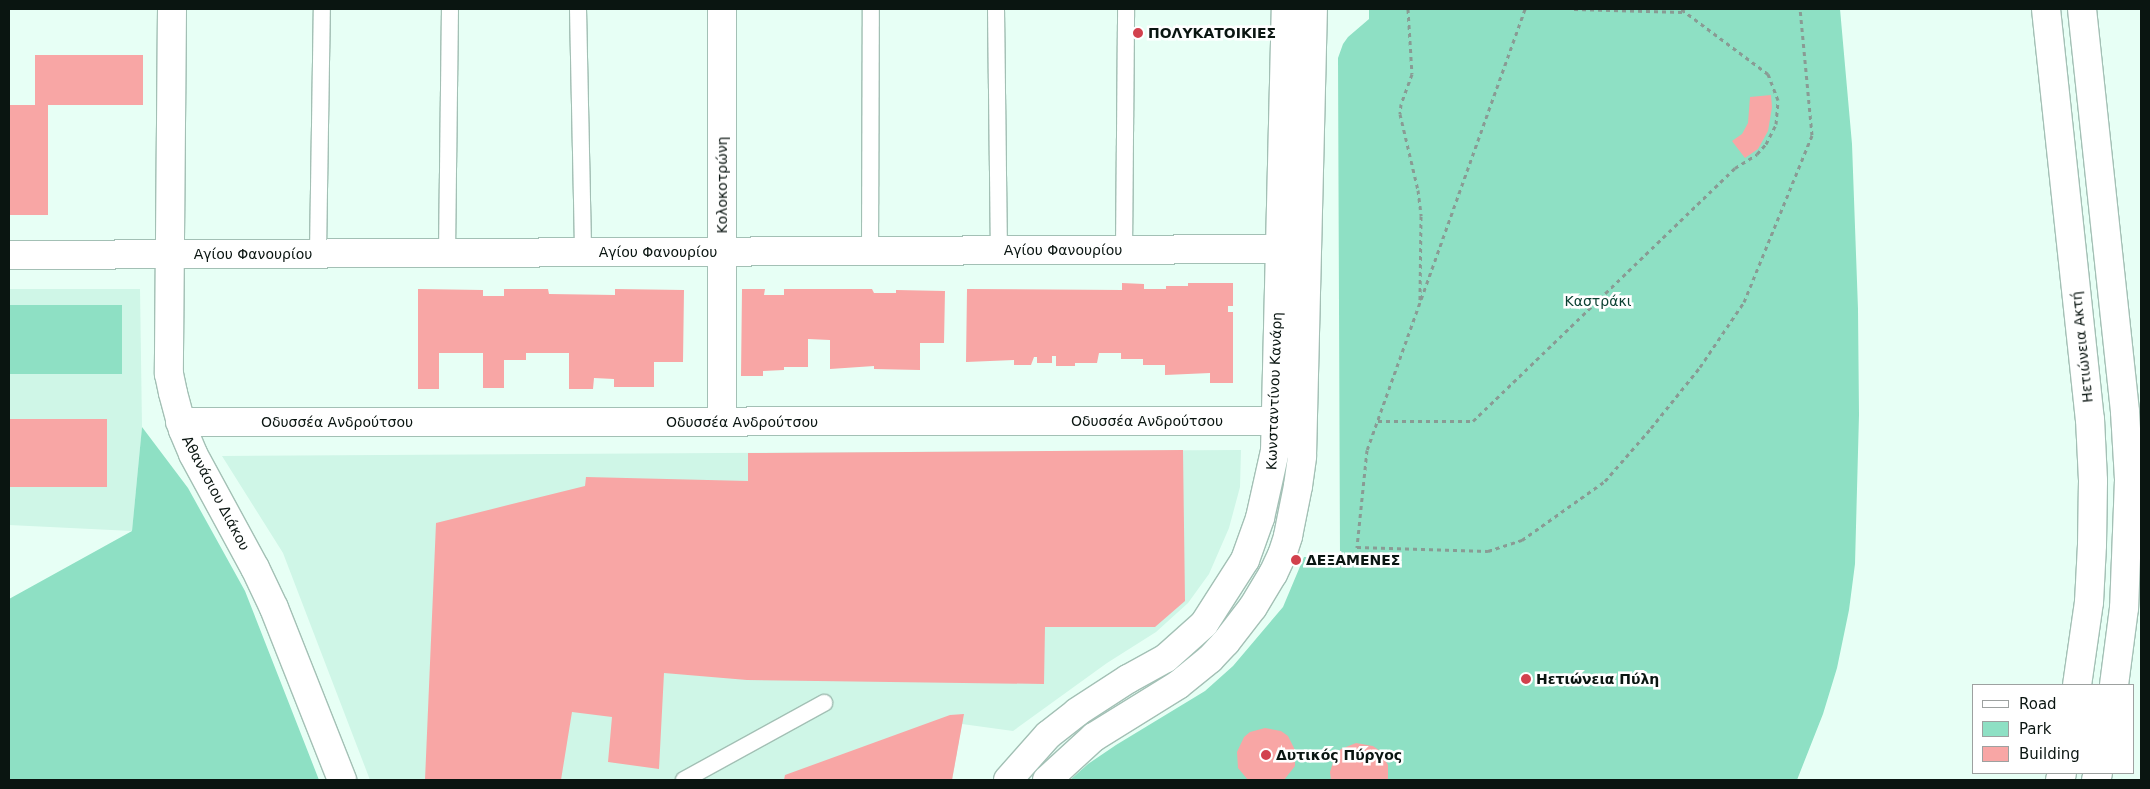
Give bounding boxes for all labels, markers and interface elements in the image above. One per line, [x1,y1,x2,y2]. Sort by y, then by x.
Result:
place label: ΠΟΛΥΚΑΤΟΙΚΙΕΣ [1148,25,1276,41]
marker: ΠΟΛΥΚΑΤΟΙΚΙΕΣ [1132,27,1144,39]
street label: Κολοκοτρώνη [714,136,730,234]
street label: Αγίου Φανουρίου [1004,242,1122,258]
street label: Αγίου Φανουρίου [599,244,717,260]
street label: Αγίου Φανουρίου [194,246,312,262]
street label: Ηετιώνεια Ακτή [2068,290,2096,404]
park label: Καστράκι [1565,293,1631,309]
street label: Κωνσταντίνου Κανάρη [1263,312,1285,470]
street label: Οδυσσέα Ανδρούτσου [1071,413,1223,429]
street label: Οδυσσέα Ανδρούτσου [261,414,413,430]
street label: Οδυσσέα Ανδρούτσου [666,414,818,430]
street label: Αθανάσιου Διάκου [179,433,253,553]
place label: ΔΕΞΑΜΕΝΕΣ [1306,552,1400,568]
marker: ΔΕΞΑΜΕΝΕΣ [1290,554,1302,566]
place label: Ηετιώνεια Πύλη [1536,671,1659,687]
marker: Ηετιώνεια Πύλη [1520,673,1532,685]
legend [1972,684,2135,774]
text: Road [2019,695,2057,713]
text: Park [2019,720,2051,738]
text: Building [2019,745,2080,763]
place label: Δυτικός Πύργος [1276,747,1402,763]
marker: Δυτικός Πύργος [1260,749,1272,761]

